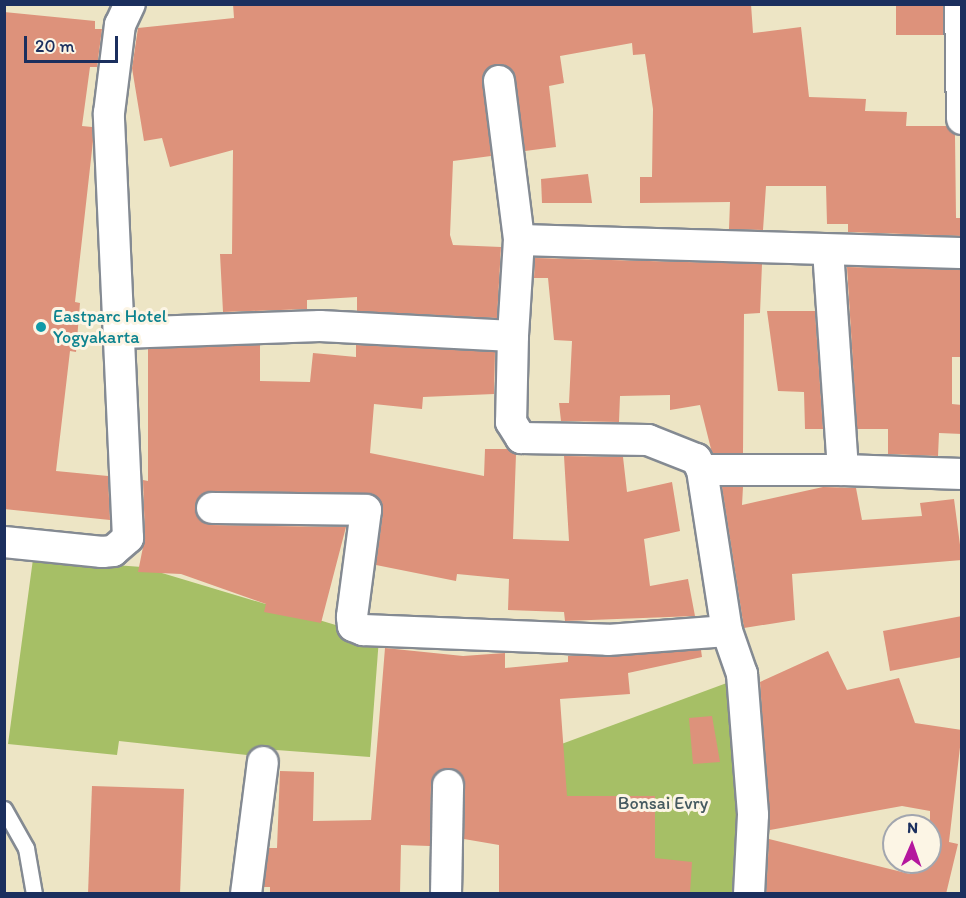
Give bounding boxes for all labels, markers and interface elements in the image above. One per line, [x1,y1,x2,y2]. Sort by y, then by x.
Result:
scale bar [27,24,122,62]
text: 20 m [35,35,75,57]
place label: Eastparc Hotel Yogyakarta [53,306,167,348]
marker: Eastparc Hotel Yogyakarta [34,320,48,334]
park label: Bonsai Evry [618,792,708,814]
north arrow [882,814,942,874]
text: N [907,818,918,837]

